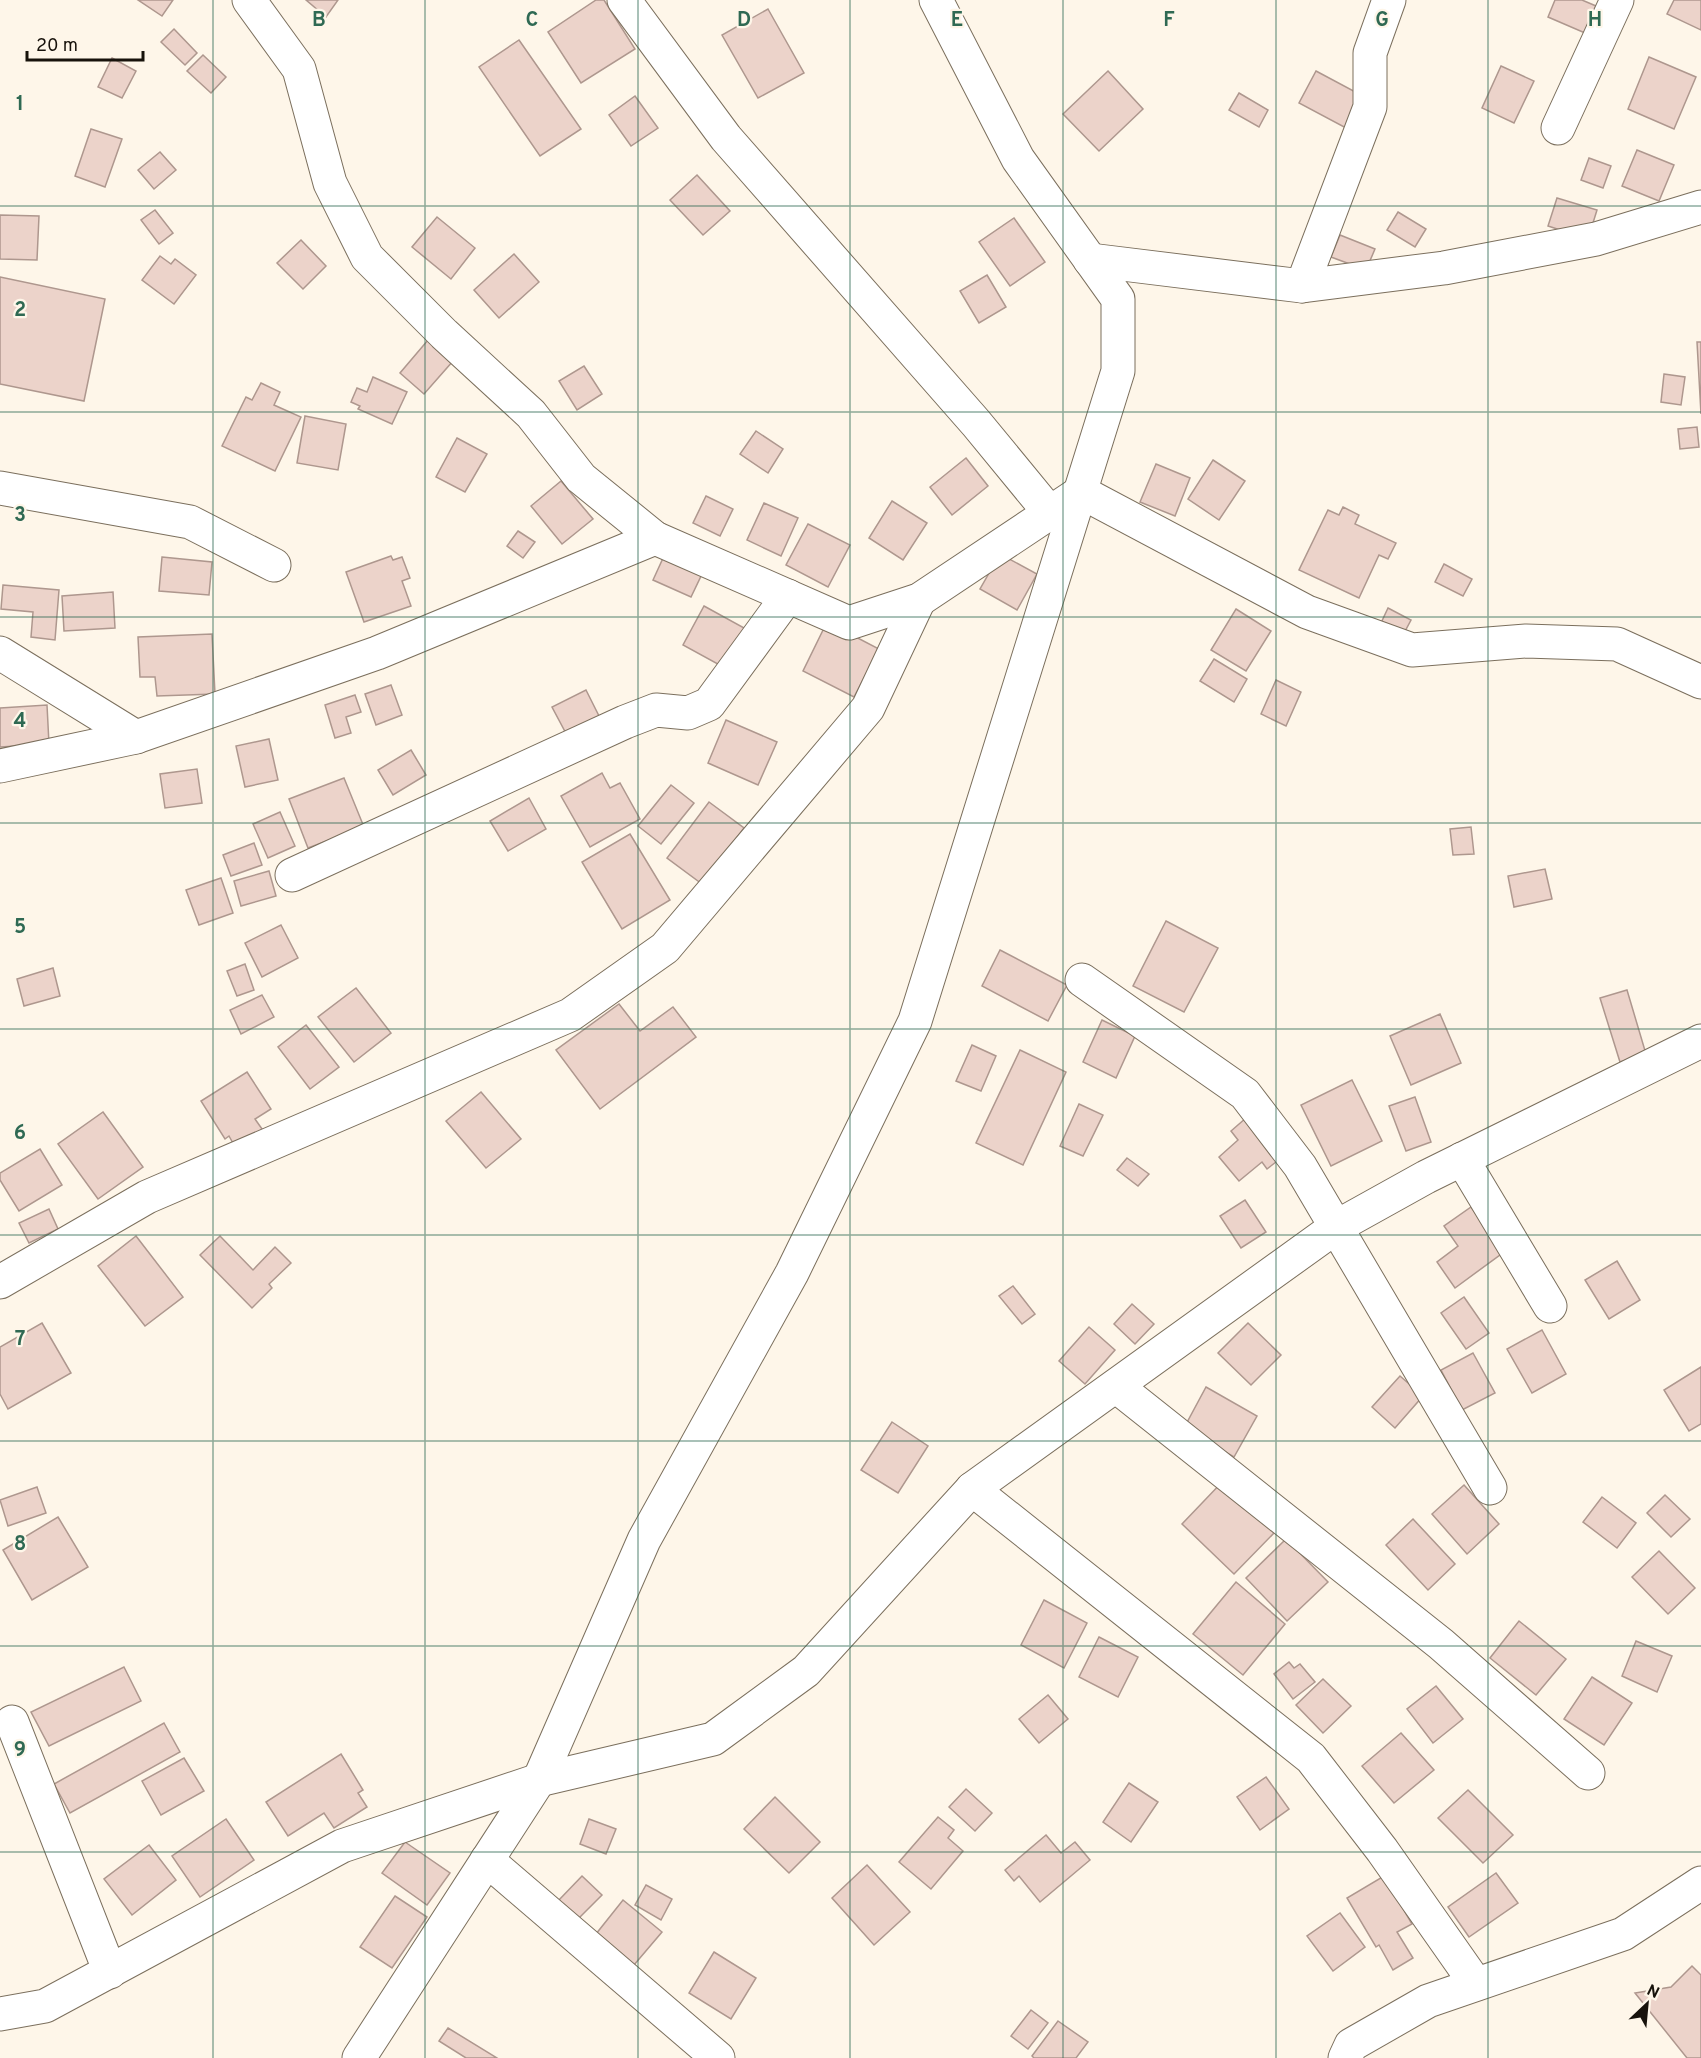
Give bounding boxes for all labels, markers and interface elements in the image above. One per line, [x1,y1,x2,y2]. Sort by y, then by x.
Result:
text: B [312,8,326,34]
text: C [526,8,538,34]
text: D [737,8,751,34]
text: E [951,8,963,34]
text: F [1163,8,1175,34]
text: G [1375,8,1389,34]
text: H [1588,8,1602,34]
scale bar [27,24,142,62]
text: 20 m [36,35,78,58]
text: 1 [16,92,24,118]
text: 2 [14,298,26,324]
text: 3 [14,503,26,529]
text: 4 [14,709,26,735]
text: 5 [14,915,26,941]
text: 6 [14,1121,26,1147]
text: 7 [15,1327,25,1353]
text: 8 [14,1532,26,1558]
text: 9 [14,1738,26,1764]
north arrow [1617,1974,1677,2034]
text: N [1643,1981,1662,2004]

